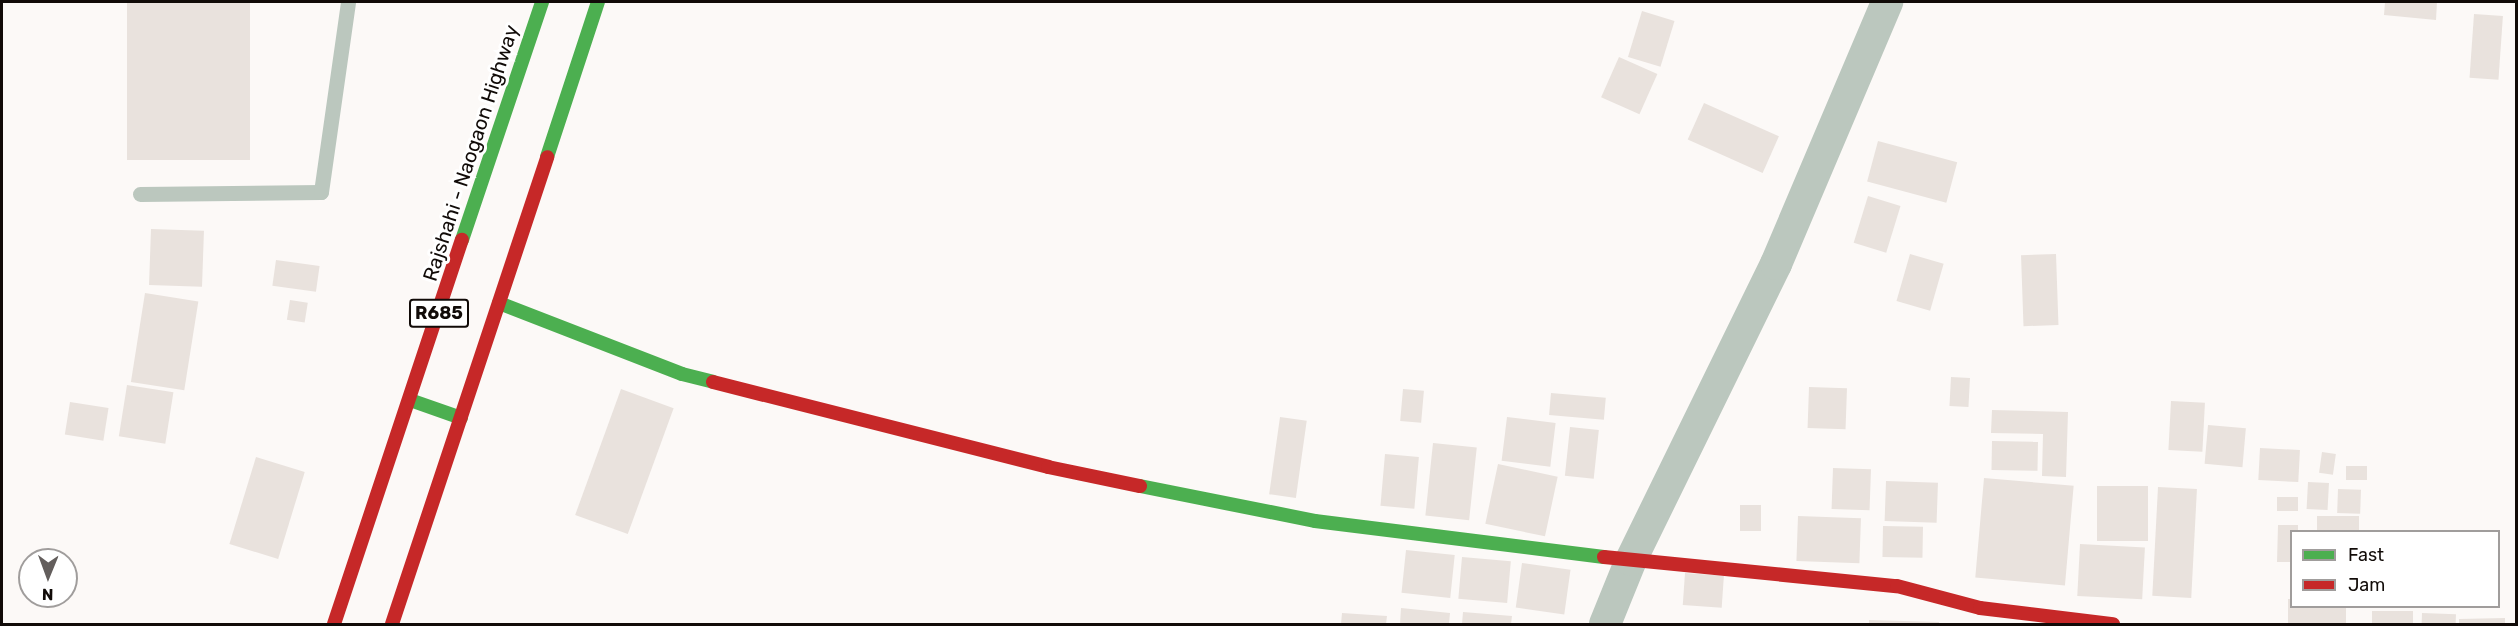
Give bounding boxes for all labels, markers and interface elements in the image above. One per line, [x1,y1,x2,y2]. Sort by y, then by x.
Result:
street label: Rajshahi - Naogaon Highway [418,22,524,284]
road number: R685 [409,298,469,328]
legend [2290,530,2500,608]
text: Fast [2348,544,2384,566]
north arrow [18,548,78,608]
text: Jam [2348,574,2385,596]
text: N [42,585,54,604]

